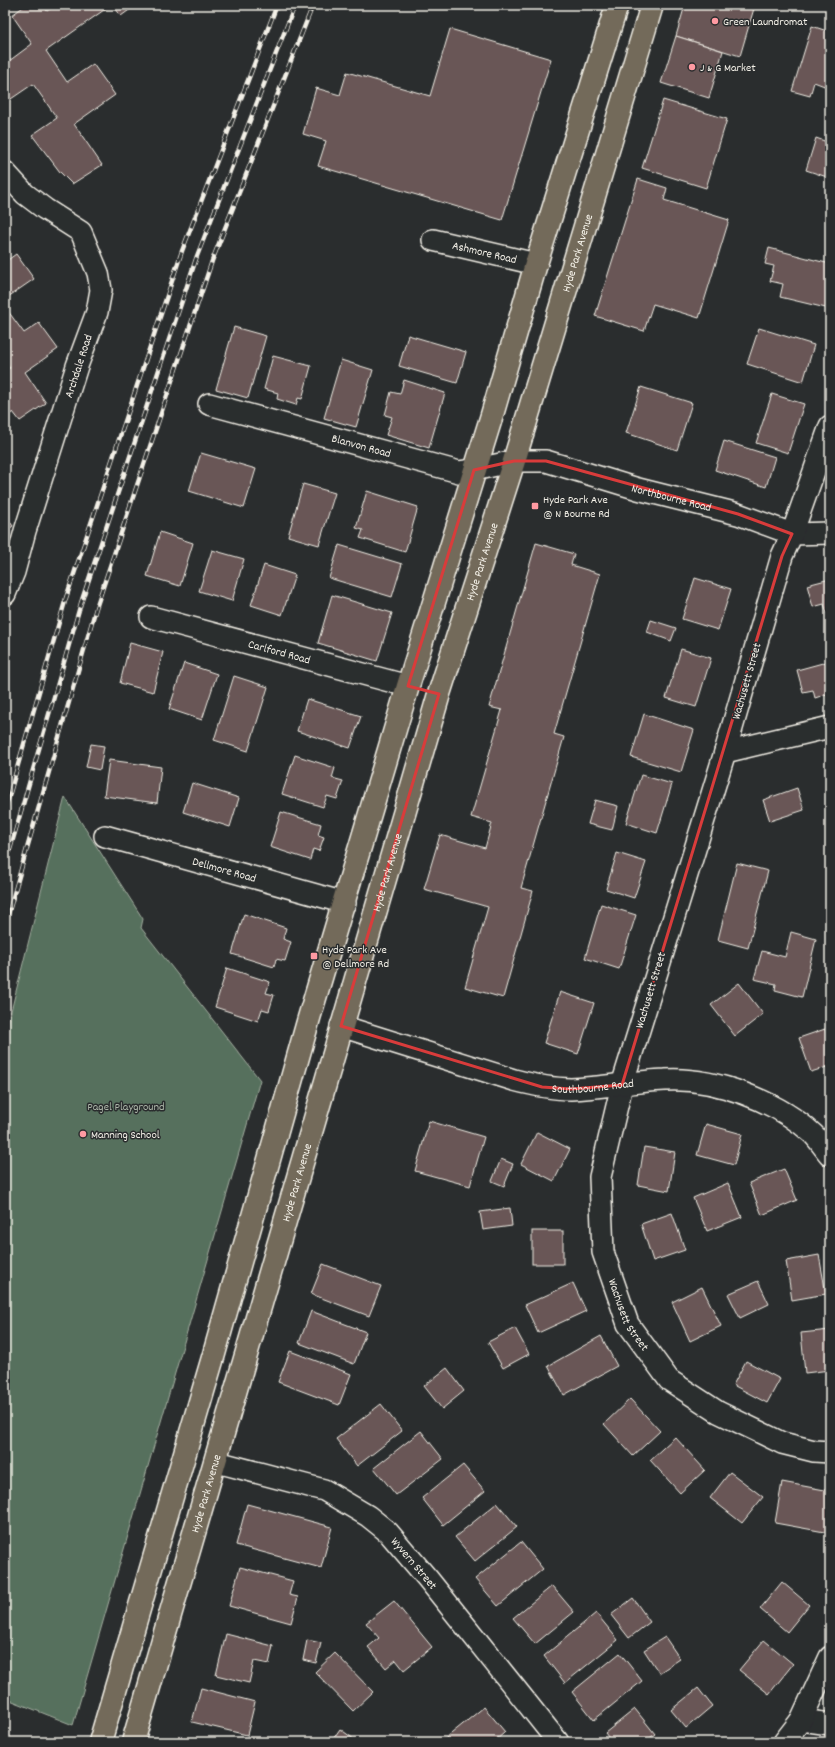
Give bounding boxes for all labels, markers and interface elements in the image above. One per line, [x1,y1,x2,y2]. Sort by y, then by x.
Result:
place label: Green Laundromat [723,14,808,31]
marker: Green Laundromat [710,16,720,26]
place label: J & G Market [700,60,756,77]
marker: J & G Market [687,62,697,72]
street label: Hyde Park Avenue [559,212,598,294]
street label: Ashmore Road [450,238,518,269]
street label: Archdale Road [61,332,98,400]
street label: Blanvon Road [329,431,393,463]
street label: Northbourne Road [629,480,713,517]
place label: Hyde Park Ave @ N Bourne Rd [543,492,610,523]
marker: Hyde Park Ave @ N Bourne Rd [530,501,540,511]
street label: Hyde Park Avenue [463,521,504,603]
street label: Carlford Road [246,636,312,669]
street label: Wachusett Street [728,641,767,722]
street label: Hyde Park Avenue [369,832,408,914]
street label: Dellmore Road [190,854,258,888]
place label: Hyde Park Ave @ Dellmore Rd [322,942,389,973]
street label: Wachusett Street [632,950,671,1031]
marker: Hyde Park Ave @ Dellmore Rd [309,951,319,961]
street label: Southbourne Road [551,1076,635,1099]
park label: Pagel Playground [87,1099,165,1116]
place label: Manning School [91,1127,160,1144]
marker: Manning School [78,1129,88,1139]
street label: Hyde Park Avenue [278,1142,317,1224]
street label: Wachusett Street [603,1277,653,1356]
street label: Hyde Park Avenue [188,1453,227,1535]
street label: Wyvern Street [386,1534,441,1594]

